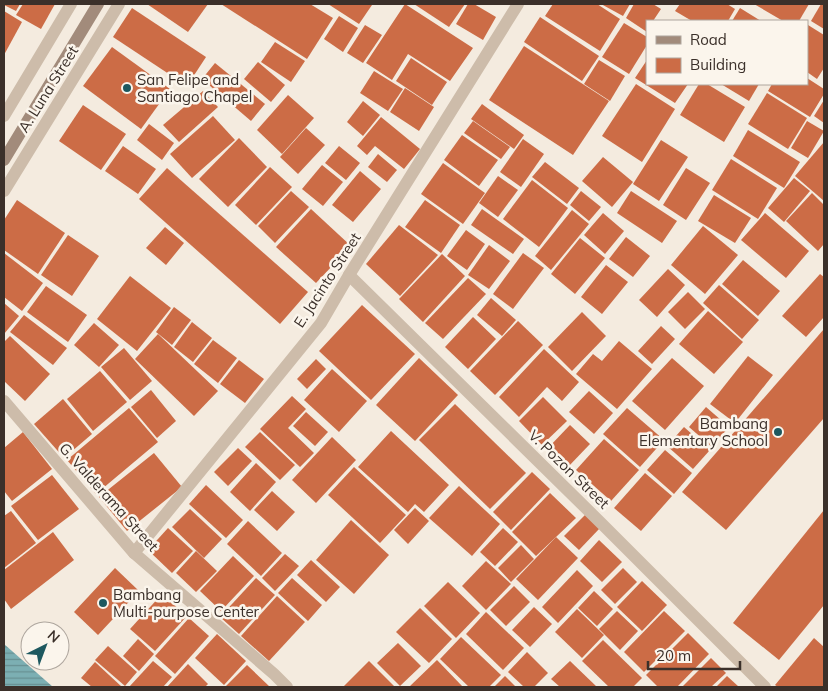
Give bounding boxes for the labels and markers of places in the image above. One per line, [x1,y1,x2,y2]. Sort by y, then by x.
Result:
place label: San Felipe and Santiago Chapel [137,70,252,106]
marker: San Felipe and Santiago Chapel [121,82,133,94]
place label: Bambang Elementary School [639,414,768,450]
marker: Bambang Elementary School [772,426,784,438]
place label: Bambang Multi-purpose Center [113,585,260,621]
marker: Bambang Multi-purpose Center [97,597,109,609]

